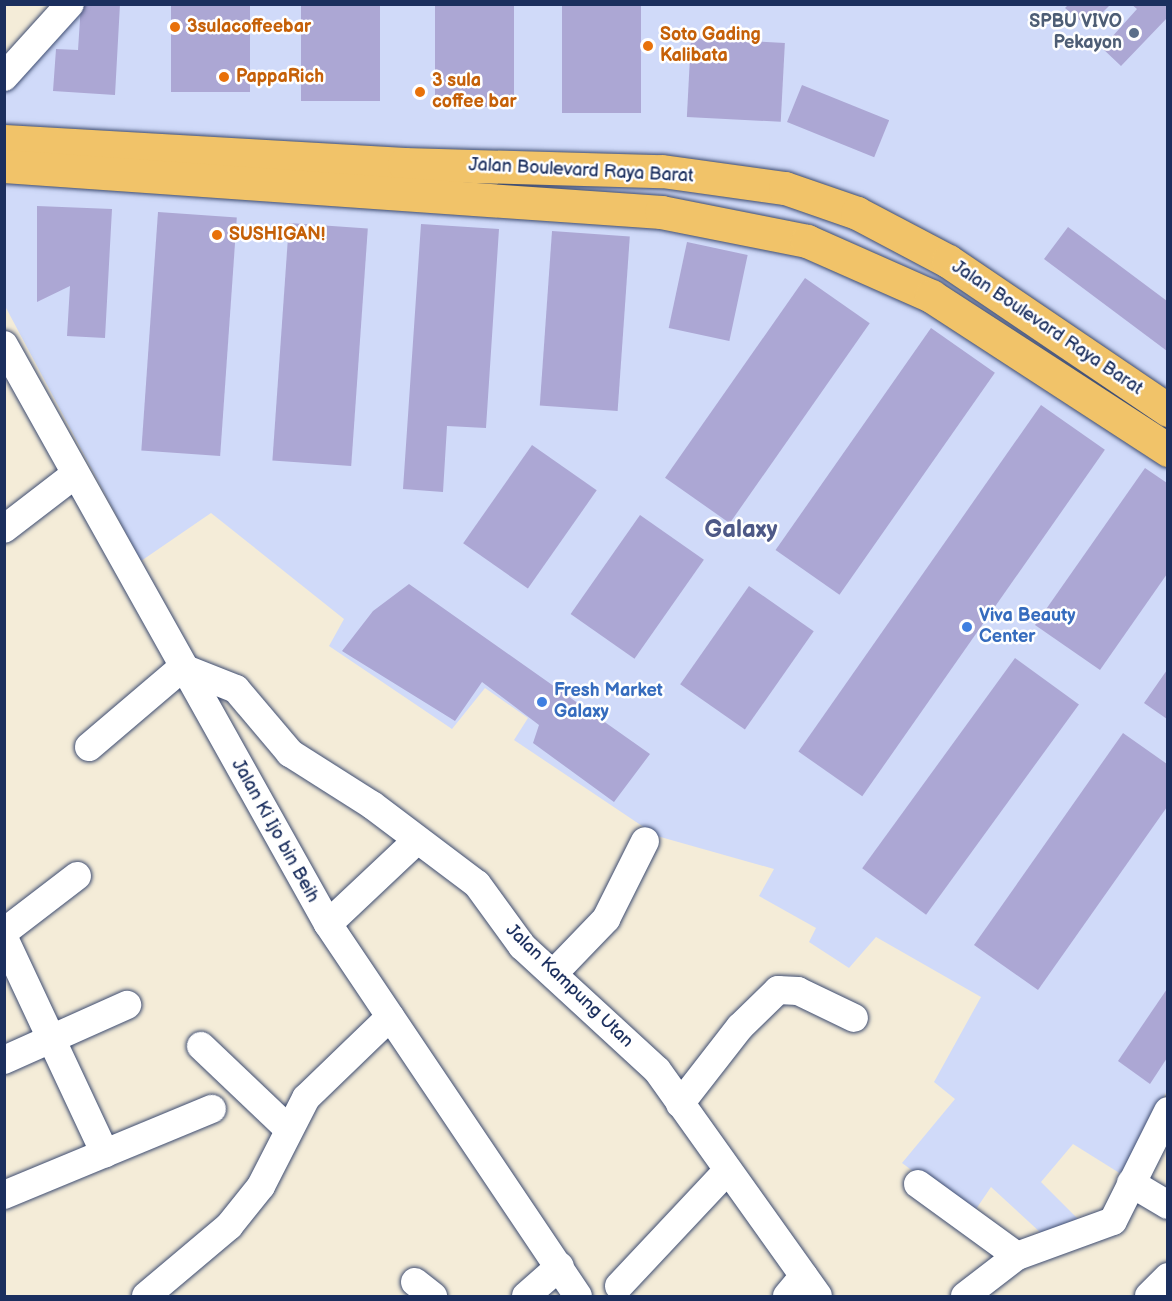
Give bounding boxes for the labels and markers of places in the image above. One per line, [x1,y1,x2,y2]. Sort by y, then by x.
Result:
place label: SPBU VIVO Pekayon [1028,12,1122,54]
place label: 3sulacoffeebar [187,16,311,38]
marker: 3sulacoffeebar [168,20,182,34]
place label: Soto Gading Kalibata [660,25,761,68]
marker: SPBU VIVO Pekayon [1127,26,1141,40]
marker: Soto Gading Kalibata [641,39,655,53]
place label: PappaRich [236,66,324,88]
marker: PappaRich [217,70,231,84]
place label: 3 sula coffee bar [432,71,517,113]
marker: 3 sula coffee bar [413,85,427,99]
place label: SUSHIGAN! [229,224,326,246]
marker: SUSHIGAN! [210,228,224,242]
place label: Viva Beauty Center [979,606,1075,648]
marker: Viva Beauty Center [960,620,974,634]
place label: Fresh Market Galaxy [554,681,663,724]
marker: Fresh Market Galaxy [535,695,549,709]

